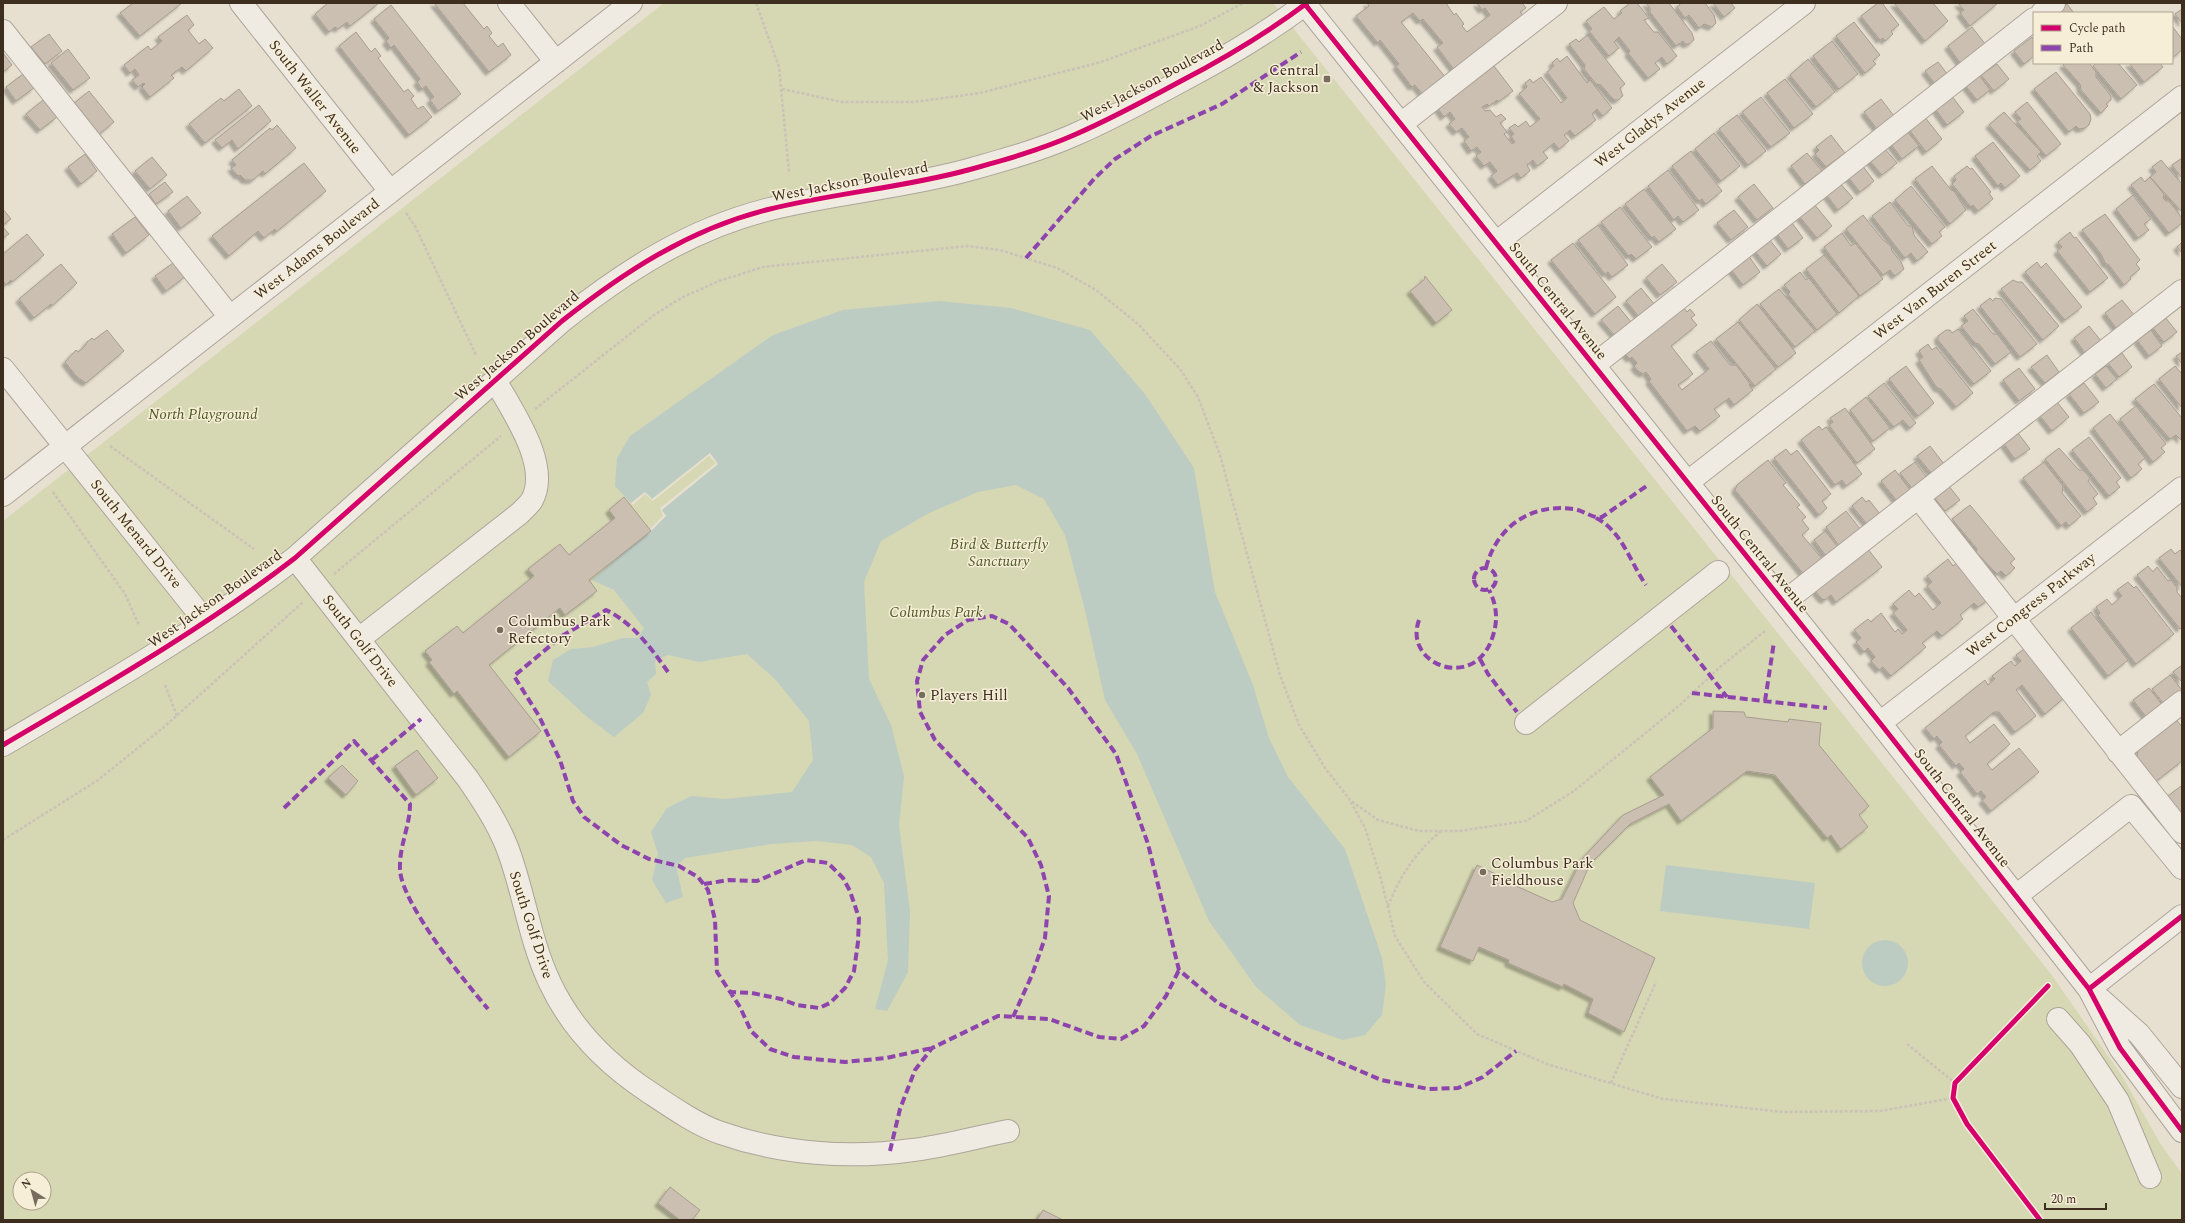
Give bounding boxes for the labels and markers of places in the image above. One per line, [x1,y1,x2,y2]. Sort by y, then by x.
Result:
place label: Central & Jackson [1254,59,1319,99]
marker: Central & Jackson [1322,74,1332,84]
place label: Columbus Park Refectory [508,610,611,650]
marker: Columbus Park Refectory [495,625,505,635]
place label: Players Hill [930,684,1008,707]
marker: Players Hill [917,690,927,700]
place label: Columbus Park Fieldhouse [1491,852,1594,892]
marker: Columbus Park Fieldhouse [1478,867,1488,877]

